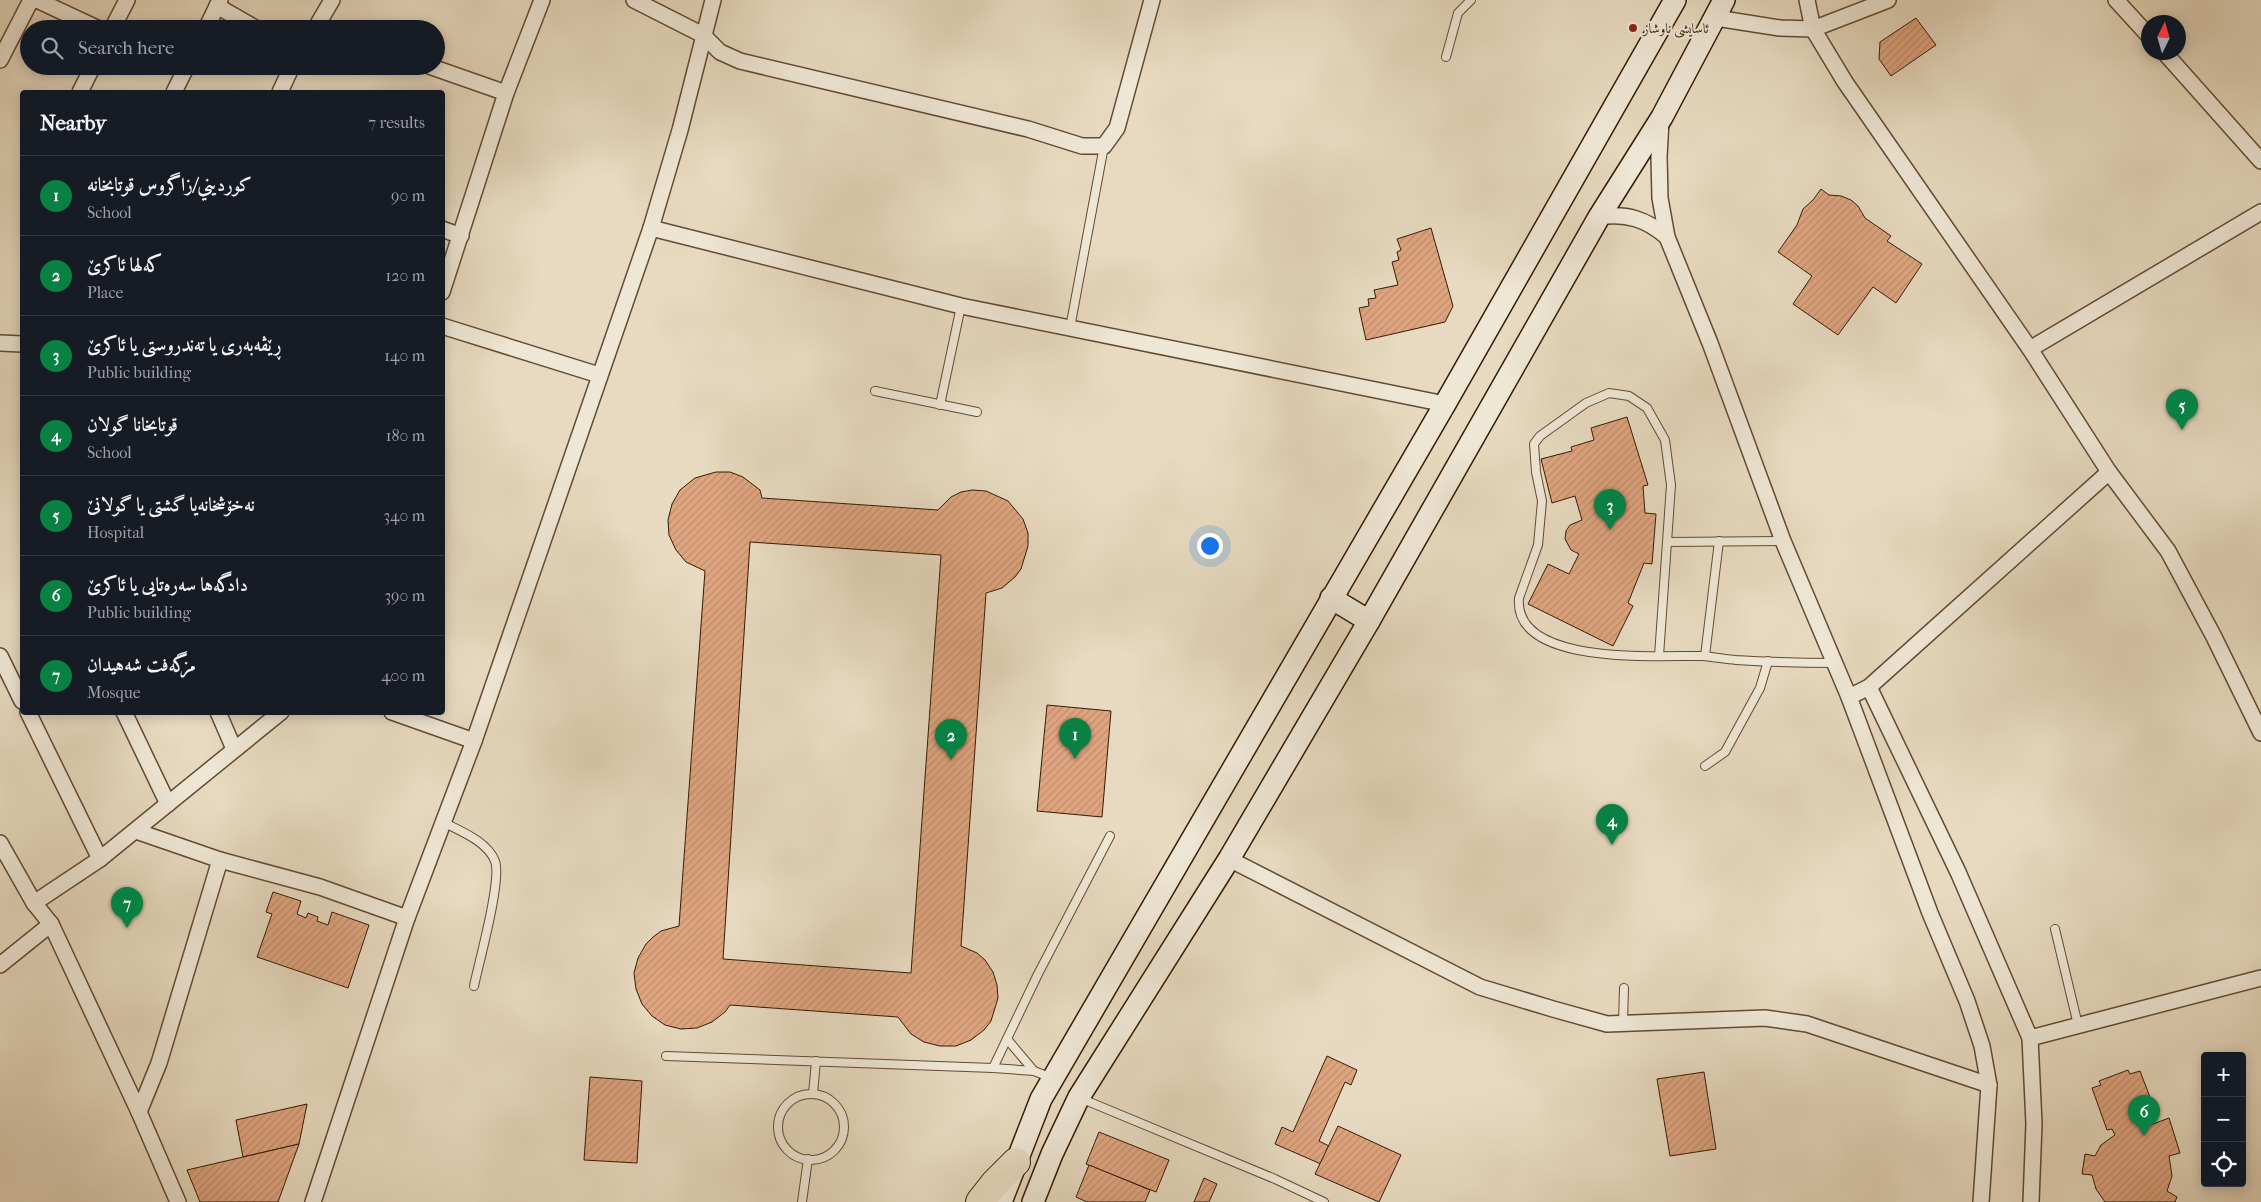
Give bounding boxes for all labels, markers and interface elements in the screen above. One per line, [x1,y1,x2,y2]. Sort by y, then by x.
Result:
north arrow [2141,15,2186,60]
search box [20,20,445,75]
place label: ئاسايشى ناوشار [1641,20,1709,38]
marker: ئاسايشى ناوشار [1627,22,1639,34]
icon: search [38,34,66,62]
text: Search here [78,37,174,59]
text: Nearby [40,111,106,135]
text: 7 results [368,113,425,132]
text: كورديني/زاگروس قوتابخانه‌ [87,174,252,196]
text: 1 [53,186,59,205]
text: 90 m [391,186,425,205]
text: School [87,203,132,222]
text: کەلها ئاکرێ [87,254,162,276]
text: 2 [52,266,60,285]
text: 120 m [386,266,425,285]
text: Place [87,283,123,302]
text: ڕێڤەبەری یا تەندروستی یا ئاکرێ [87,334,282,356]
text: 3 [53,346,59,365]
text: 140 m [384,346,425,365]
text: Public building [87,363,191,382]
pin: 5 [2166,389,2198,430]
text: قوتابخانا گولان [87,414,178,436]
text: 4 [51,426,61,445]
text: 180 m [386,426,425,445]
text: School [87,443,132,462]
pin: 3 [1594,489,1626,530]
text: نەخۆشخانەیا گشتی یا گولانێ [87,494,255,516]
text: 5 [53,506,59,525]
text: 340 m [383,506,425,525]
text: Hospital [87,523,144,542]
your location [1197,533,1223,559]
text: دادگەها سەرەتایی یا ئاکرێ [87,574,248,596]
text: 6 [52,586,60,605]
text: 390 m [384,586,425,605]
text: Public building [87,603,191,622]
text: مزگەفت شه‌هيدان [87,654,196,676]
text: 7 [52,666,60,685]
text: 400 m [381,666,425,685]
text: Mosque [87,683,141,702]
pin: 1 [1059,718,1091,759]
pin: 2 [935,719,967,760]
pin: 4 [1596,804,1628,845]
pin: 7 [111,887,143,928]
map controls [2201,1052,2246,1187]
button: + [2201,1052,2246,1097]
pin: 6 [2128,1095,2160,1136]
button: − [2201,1097,2246,1142]
button: locate [2201,1142,2246,1187]

